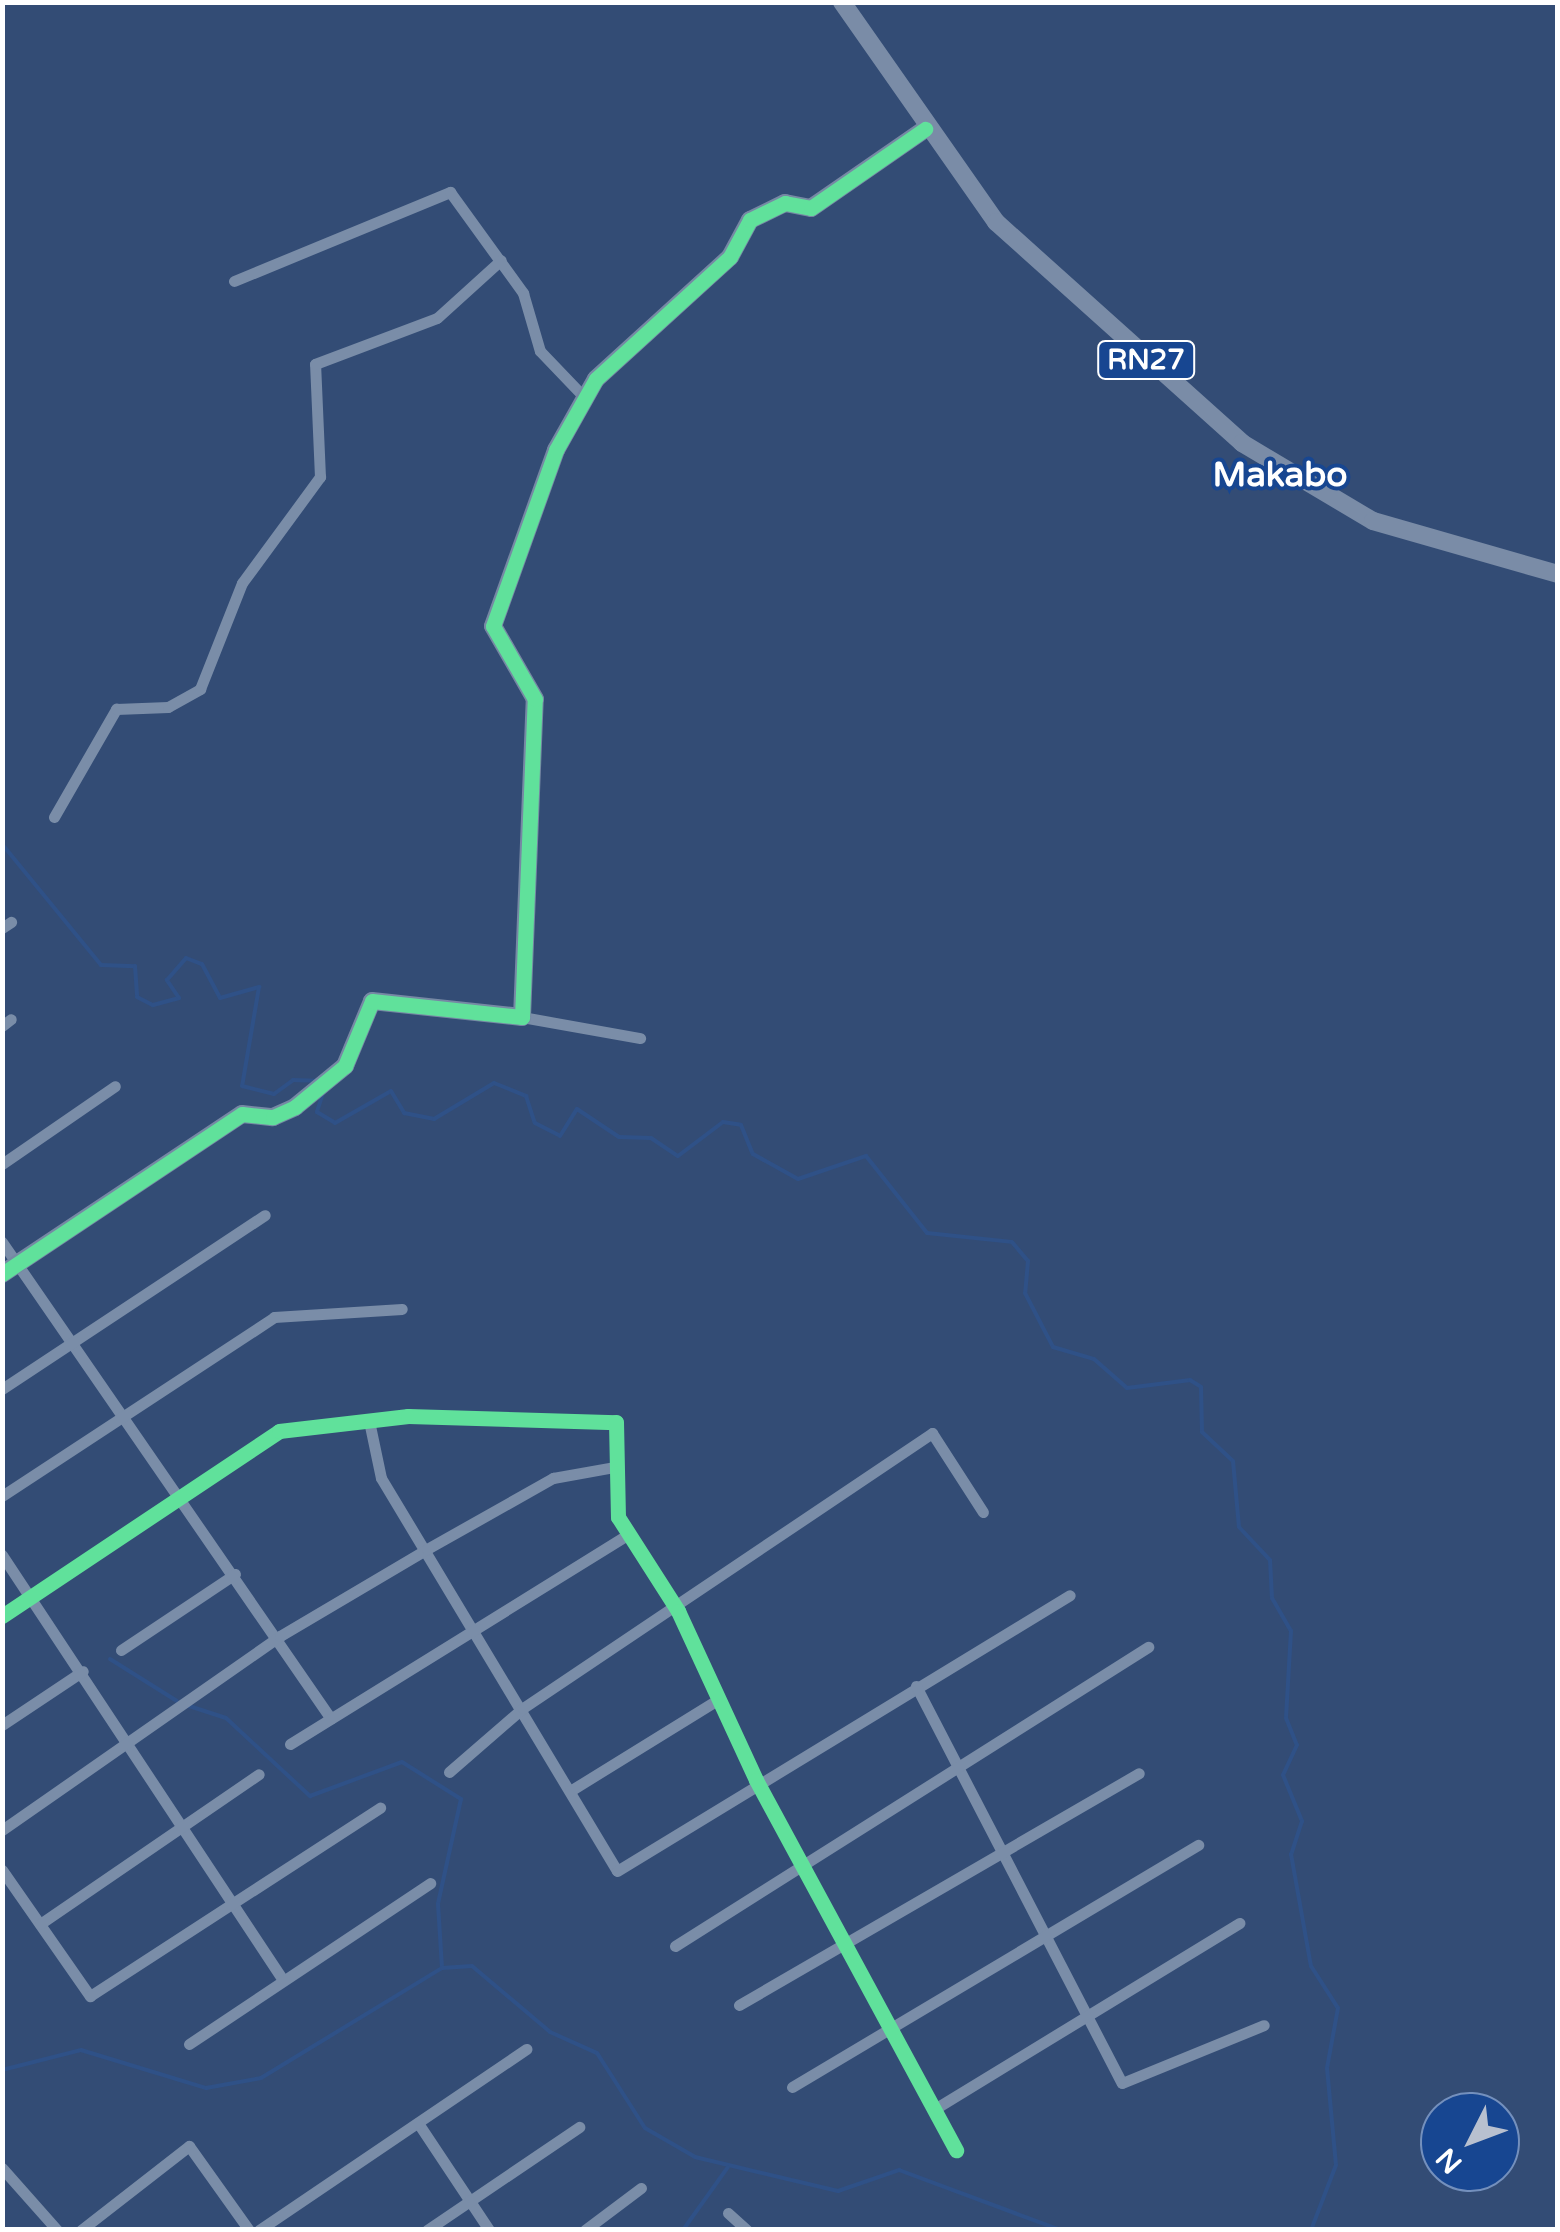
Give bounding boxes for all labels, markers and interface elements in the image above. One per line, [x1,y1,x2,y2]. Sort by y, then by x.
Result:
road number: RN27 [1096,337,1196,383]
district label: Makabo [1212,454,1348,496]
north arrow [1420,2092,1520,2192]
text: N [1429,2141,1469,2180]

